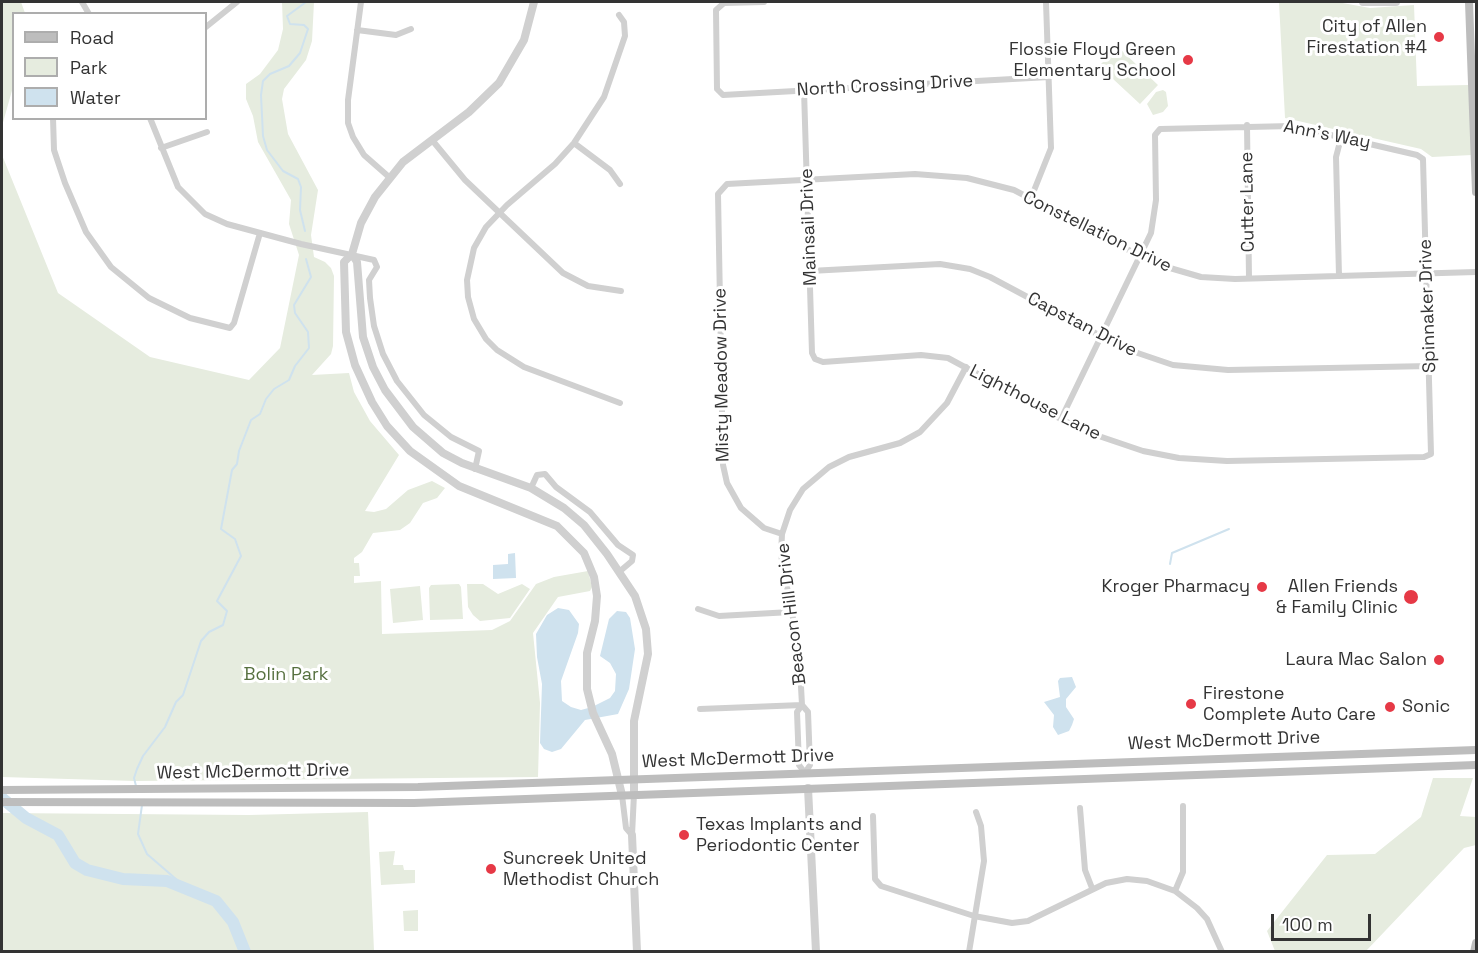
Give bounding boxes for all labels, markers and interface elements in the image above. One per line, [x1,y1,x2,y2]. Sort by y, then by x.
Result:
legend [12,12,207,120]
place label: City of Allen Firestation #4 [1306,16,1427,58]
text: Road [70,26,114,49]
marker: City of Allen Firestation #4 [1432,30,1446,44]
place label: Flossie Floyd Green Elementary School [1009,39,1176,82]
marker: Flossie Floyd Green Elementary School [1181,53,1195,67]
text: Park [70,56,107,79]
street label: North Crossing Drive [796,71,974,101]
text: Water [70,86,121,109]
street label: Ann's Way [1282,116,1372,154]
street label: Cutter Lane [1236,152,1260,252]
street label: Mainsail Drive [796,168,822,286]
street label: Constellation Drive [1019,187,1175,277]
street label: Spinnaker Drive [1415,239,1441,373]
street label: Misty Meadow Drive [710,288,734,462]
street label: Capstan Drive [1024,288,1140,362]
street label: Lighthouse Lane [966,361,1104,445]
street label: Beacon Hill Drive [773,542,811,686]
place label: Kroger Pharmacy [1101,576,1250,598]
place label: Allen Friends & Family Clinic [1276,576,1398,618]
marker: Kroger Pharmacy [1255,580,1269,594]
marker: Allen Friends & Family Clinic [1402,588,1420,606]
place label: Laura Mac Salon [1286,649,1427,671]
marker: Laura Mac Salon [1432,653,1446,667]
park label: Bolin Park [244,664,328,686]
place label: Firestone Complete Auto Care [1203,683,1376,726]
place label: Sonic [1402,696,1450,718]
marker: Firestone Complete Auto Care [1184,697,1198,711]
marker: Sonic [1383,700,1397,714]
street label: West McDermott Drive [1127,727,1321,755]
street label: West McDermott Drive [641,745,835,773]
street label: West McDermott Drive [157,760,349,784]
place label: Texas Implants and Periodontic Center [696,814,862,856]
marker: Texas Implants and Periodontic Center [677,828,691,842]
place label: Suncreek United Methodist Church [503,848,659,890]
marker: Suncreek United Methodist Church [484,862,498,876]
scale bar [1274,902,1374,940]
text: 100 m [1282,913,1333,936]

